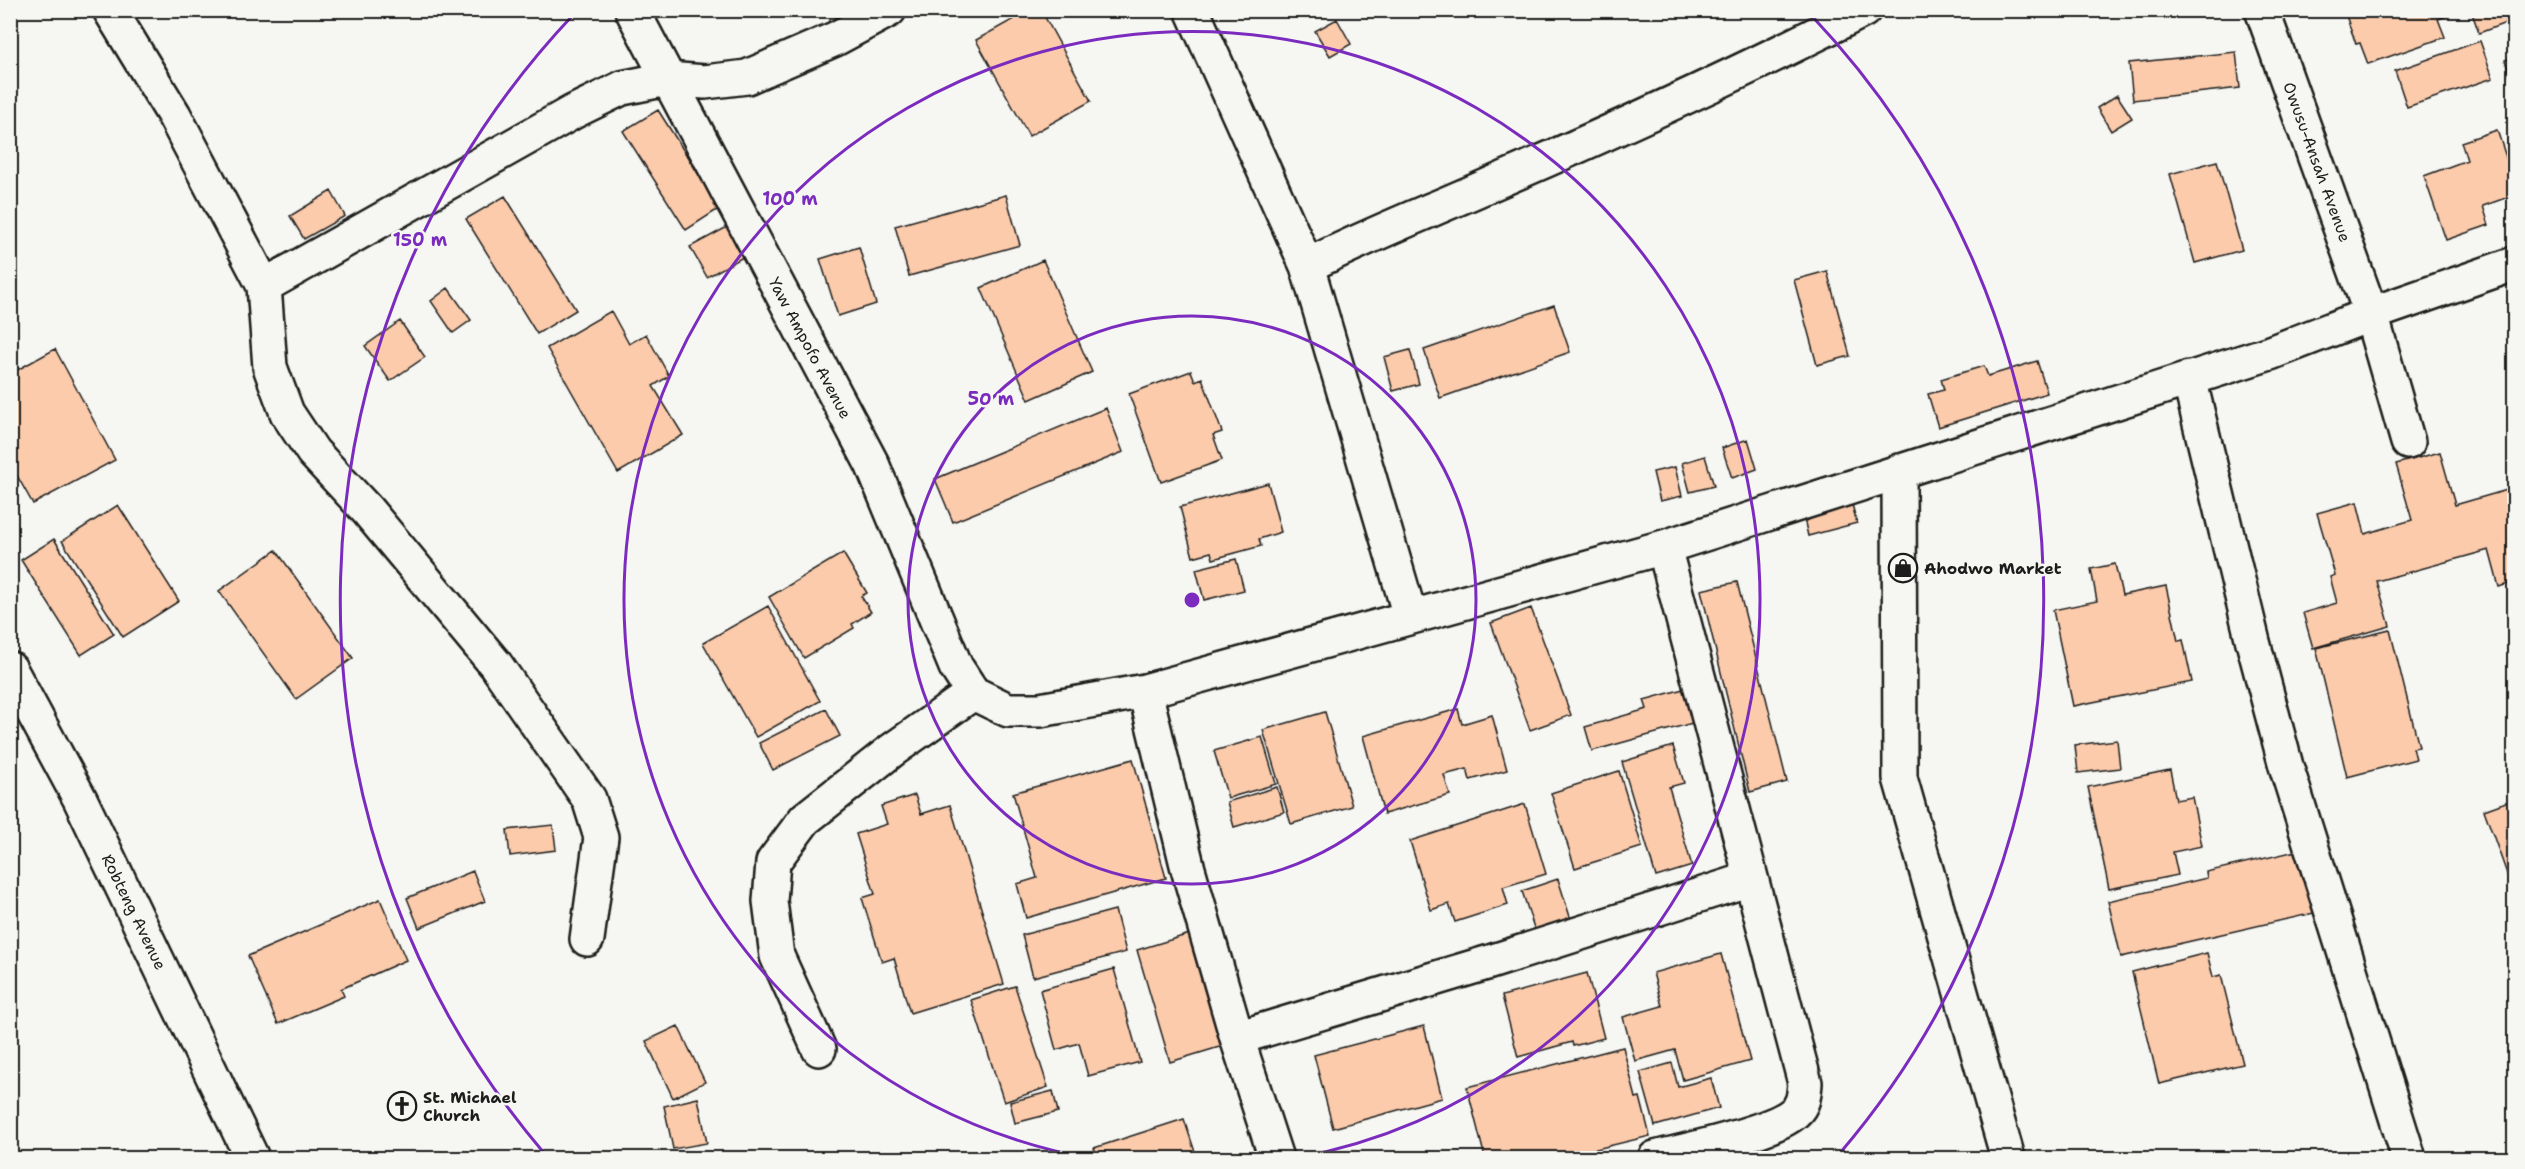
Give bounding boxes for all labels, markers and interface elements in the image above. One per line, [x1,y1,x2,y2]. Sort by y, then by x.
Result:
street label: Owusu-Ansah Avenue [2278,79,2356,245]
text: 100 m [762,187,818,211]
text: 150 m [393,228,448,252]
street label: Yaw Ampofo Avenue [764,274,856,422]
text: 50 m [968,387,1015,411]
shop icon: Ahodwo Market [1887,552,1919,584]
place label: Ahodwo Market [1924,558,2062,579]
centre of rings [1182,590,1202,610]
street label: Robteng Avenue [97,851,171,973]
place label: St. Michael Church [423,1087,517,1126]
church icon: St. Michael Church [386,1090,418,1122]

